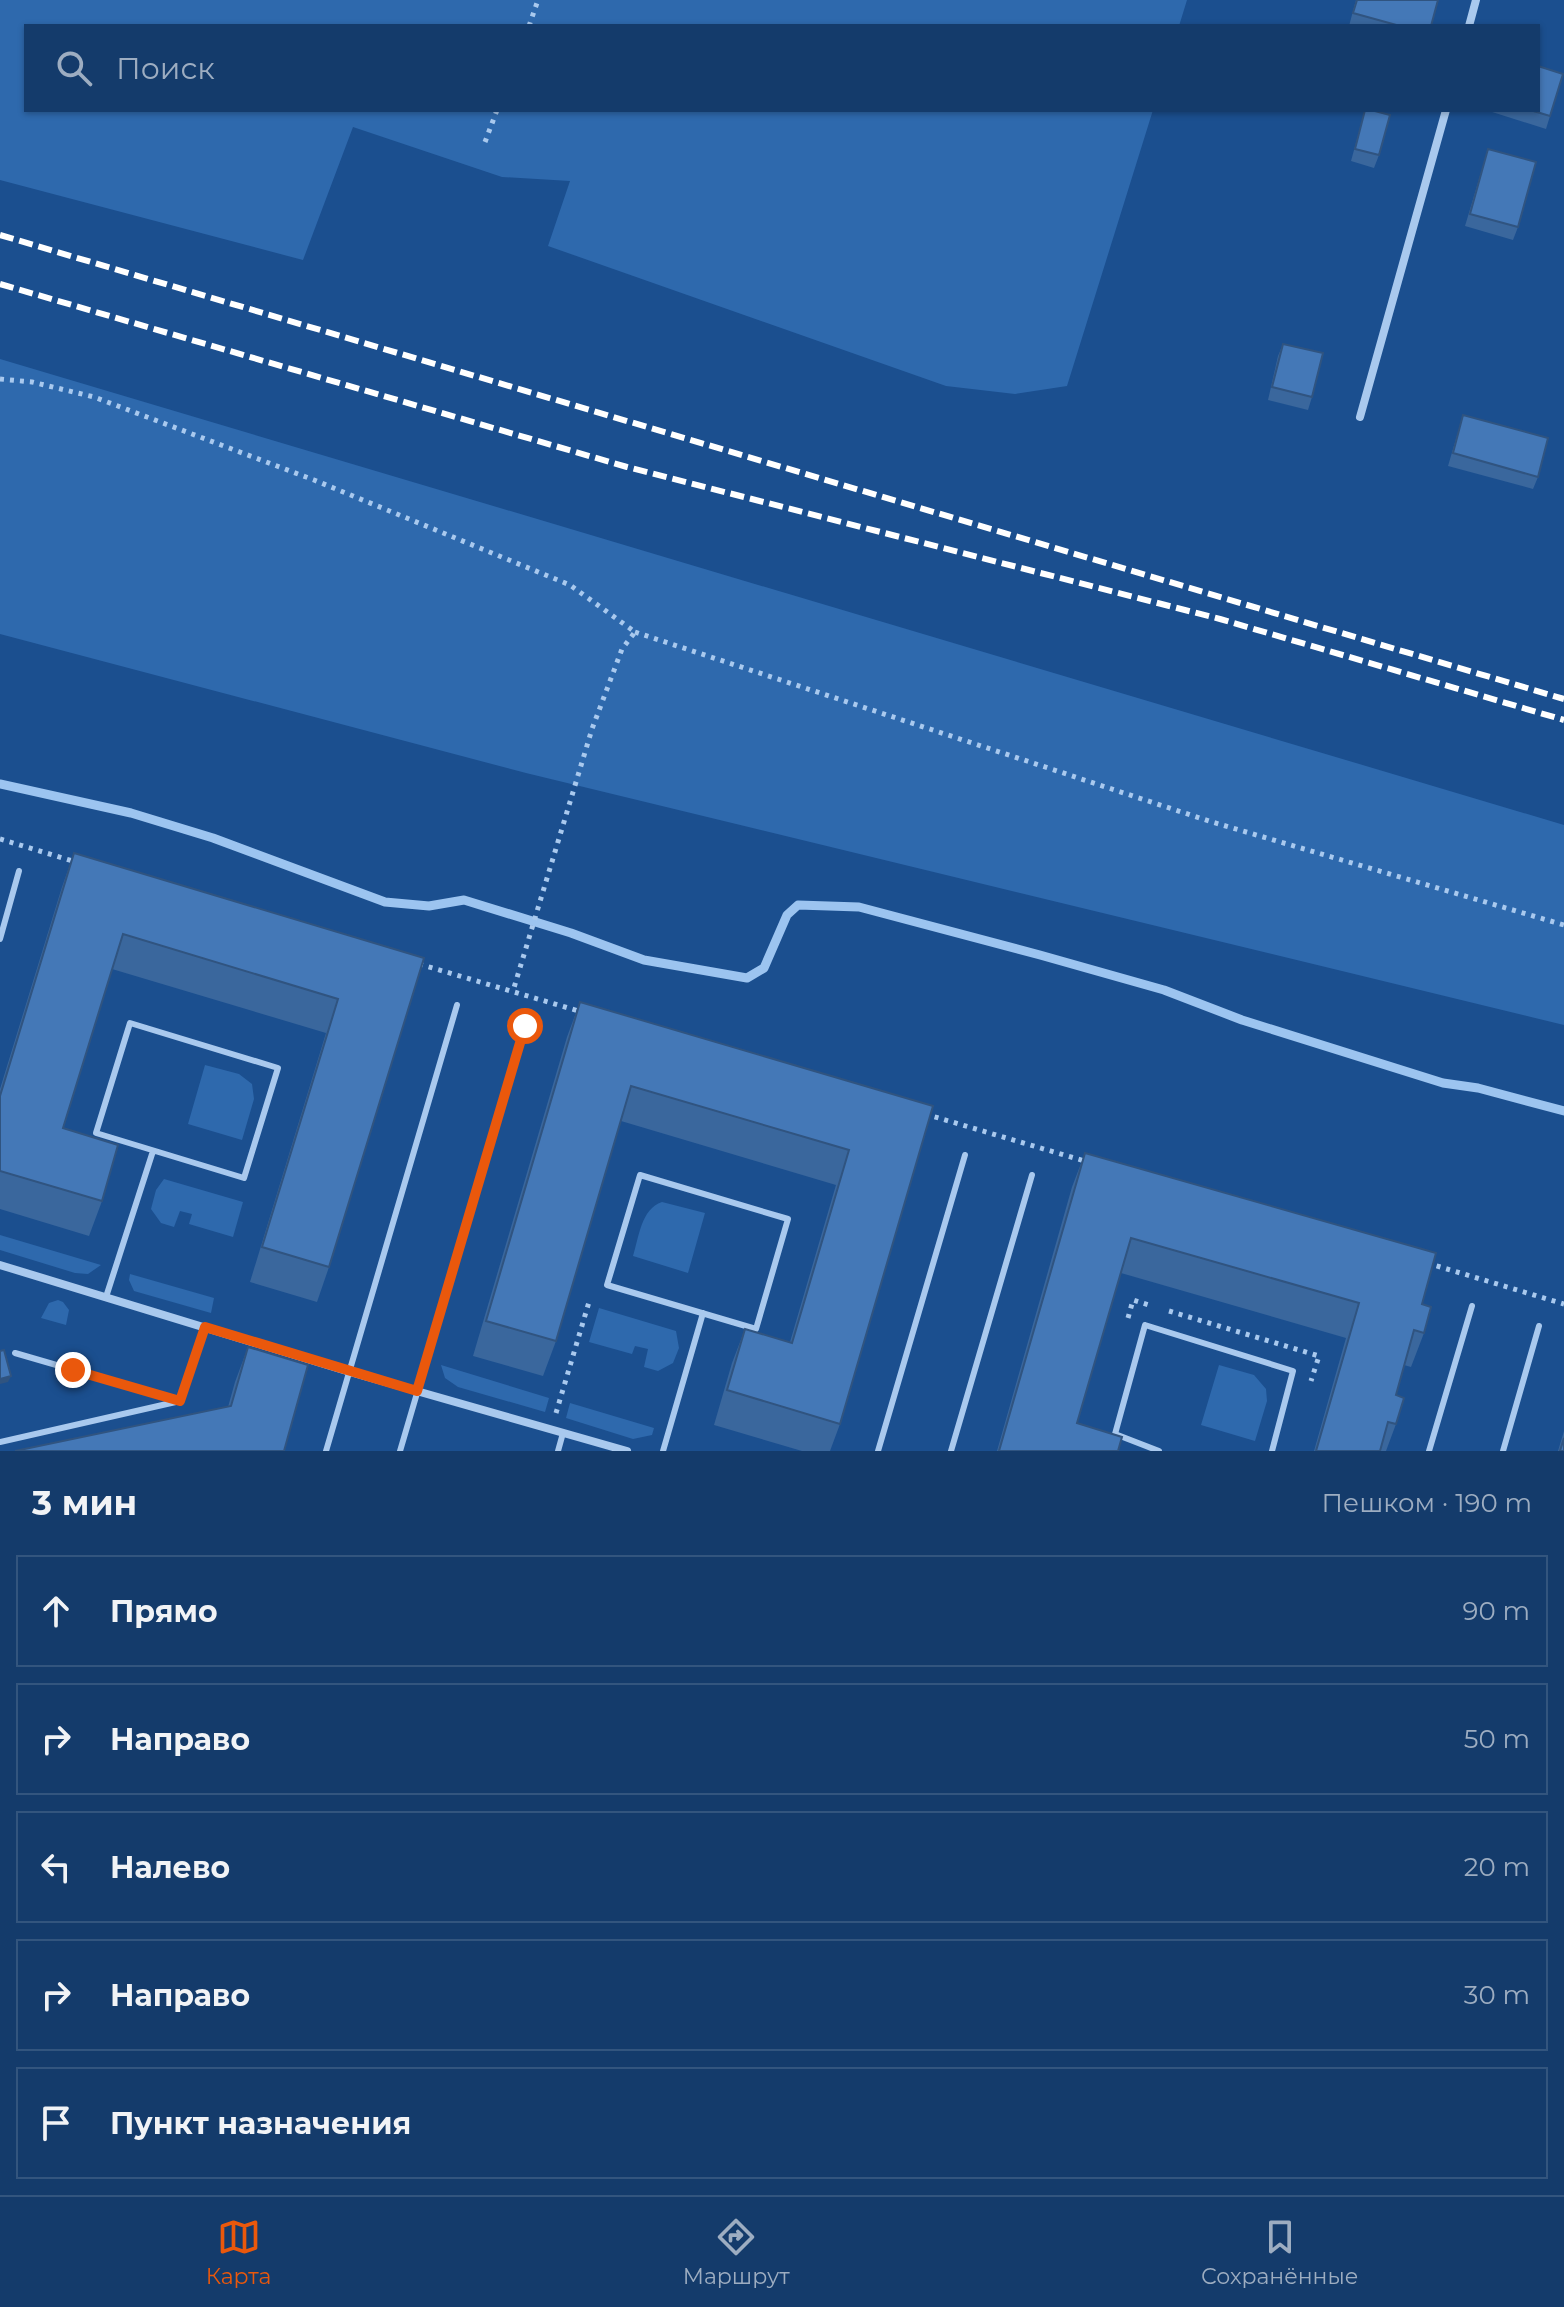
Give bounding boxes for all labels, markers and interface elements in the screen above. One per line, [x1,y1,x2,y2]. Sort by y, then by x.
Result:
search box [24,24,1540,112]
icon: search [52,46,96,90]
text: Поиск [116,50,215,87]
route start [507,1008,543,1044]
route end [55,1352,91,1388]
text: 3 мин [32,1482,137,1524]
text: Пешком · 190 m [1322,1487,1532,1519]
icon: ahead [34,1589,78,1633]
text: Прямо [110,1593,218,1630]
text: 90 m [1463,1595,1530,1627]
icon: right [34,1717,78,1761]
text: Направо [110,1721,250,1758]
text: 50 m [1464,1723,1530,1755]
icon: left [34,1845,78,1889]
text: Налево [110,1849,230,1886]
text: 20 m [1464,1851,1530,1883]
icon: right [34,1973,78,2017]
text: Направо [110,1977,250,2014]
text: 30 m [1464,1979,1530,2011]
icon: arrive [34,2101,78,2145]
text: Пункт назначения [110,2105,411,2142]
tab: Карта [206,2215,271,2290]
tab: Маршрут [683,2215,790,2290]
tab: Сохранённые [1201,2215,1358,2290]

